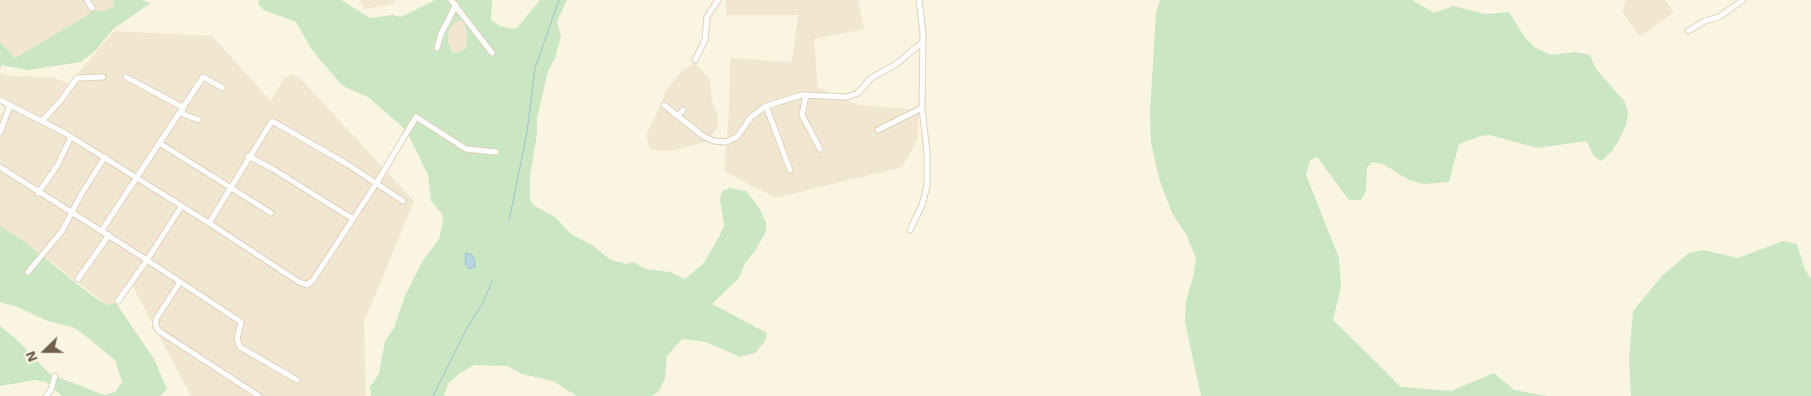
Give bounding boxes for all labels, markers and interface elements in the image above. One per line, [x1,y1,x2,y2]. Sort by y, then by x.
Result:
north arrow [20,326,70,376]
text: N [22,349,40,364]

